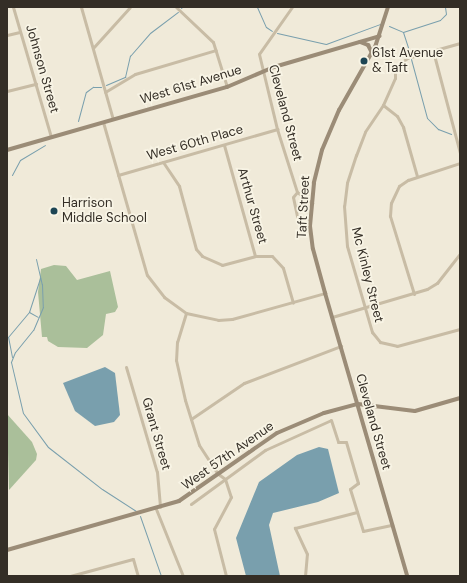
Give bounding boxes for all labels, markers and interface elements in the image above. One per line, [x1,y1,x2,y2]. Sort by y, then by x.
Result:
street label: Johnson Street [22,23,62,115]
place label: 61st Avenue & Taft [372,46,443,77]
marker: 61st Avenue & Taft [359,56,369,66]
street label: West 61st Avenue [138,62,244,108]
street label: Cleveland Street [265,63,305,163]
street label: West 60th Place [145,122,245,164]
street label: Arthur Street [234,166,270,246]
street label: Taft Street [295,175,313,239]
place label: Harrison Middle School [62,196,147,227]
marker: Harrison Middle School [49,206,59,216]
street label: Mc Kinley Street [348,226,386,324]
street label: Cleveland Street [352,372,394,472]
street label: Grant Street [138,396,174,472]
street label: West 57th Avenue [179,418,277,494]

